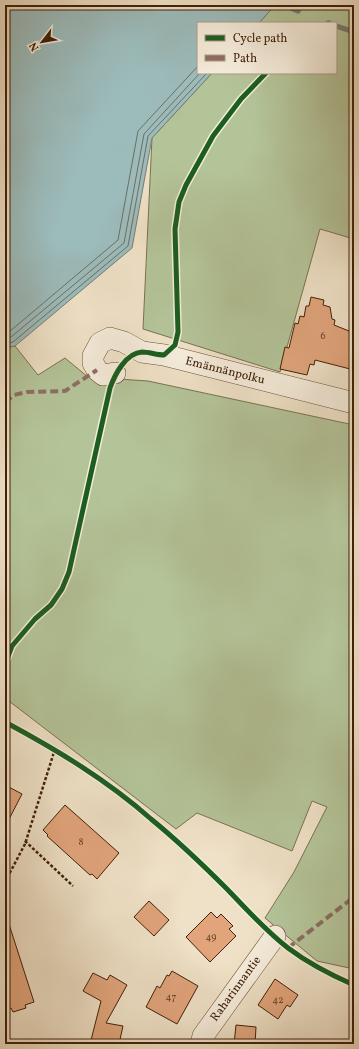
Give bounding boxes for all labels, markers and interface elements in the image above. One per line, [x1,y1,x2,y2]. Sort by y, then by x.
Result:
north arrow [22,22,62,62]
legend [197,22,337,74]
text: Cycle path [233,31,288,47]
text: N [26,39,43,54]
text: Path [233,51,257,67]
house number: 6 [320,329,326,343]
street label: Emännänpolku [184,353,267,389]
house number: 8 [78,835,84,849]
house number: 49 [206,930,216,944]
street label: Raharinnantie [207,953,265,1025]
house number: 47 [166,990,177,1004]
house number: 42 [272,993,284,1007]

